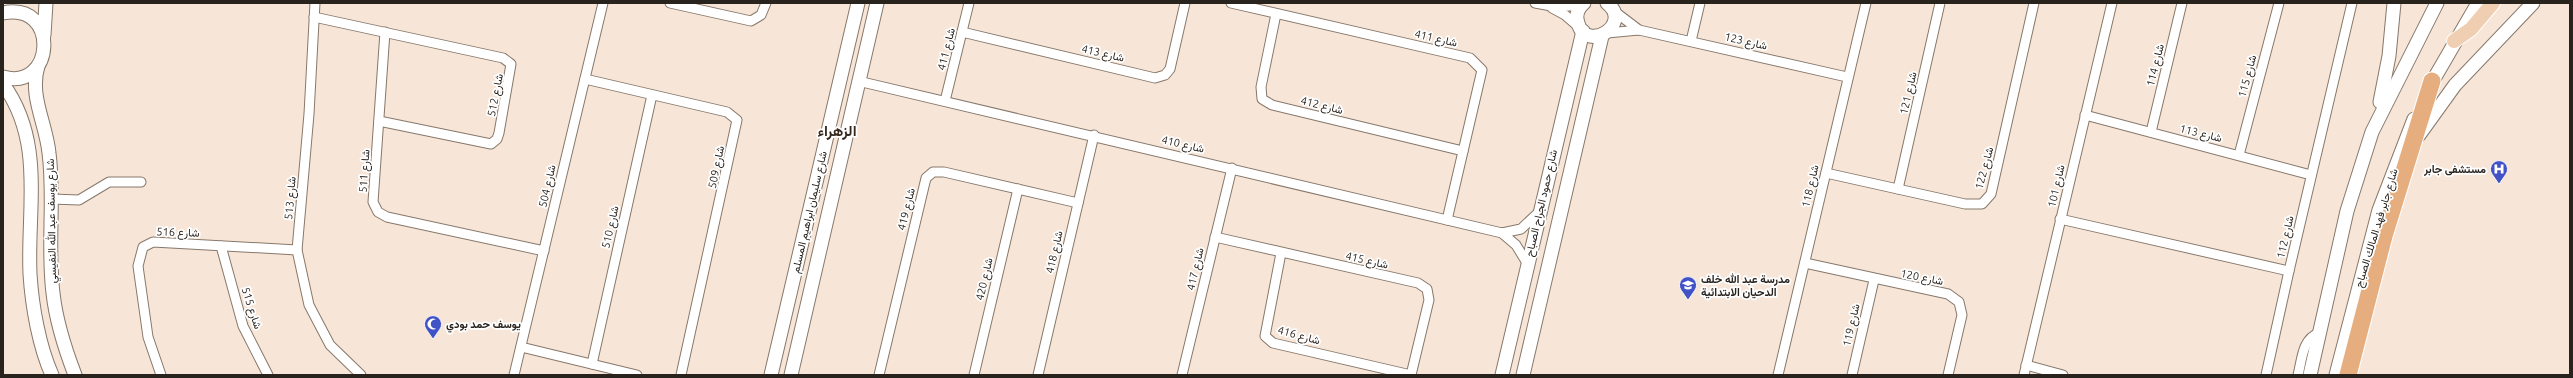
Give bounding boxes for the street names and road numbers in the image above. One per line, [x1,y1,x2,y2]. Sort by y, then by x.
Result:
street label: شارع 411 [935,26,959,72]
street label: شارع 411 [1413,27,1459,51]
street label: شارع 123 [1723,30,1769,54]
street label: شارع 413 [1080,42,1126,66]
street label: شارع 114 [2144,42,2168,88]
street label: شارع 115 [2236,53,2260,99]
street label: شارع 121 [1897,70,1921,116]
street label: شارع 512 [485,72,507,118]
street label: شارع 412 [1299,94,1345,118]
street label: شارع 113 [2178,122,2224,146]
street label: شارع 410 [1160,133,1206,157]
street label: شارع 509 [706,144,728,190]
street label: شارع 122 [1973,145,1997,191]
street label: شارع حمود الجراح الصباح [1523,148,1561,258]
street label: شارع 511 [357,149,374,193]
street label: شارع سليمان ابراهيم المسلم [789,150,831,275]
street label: شارع يوسف عبد الله النفيسي [44,158,62,283]
street label: شارع 504 [536,163,560,209]
street label: شارع 118 [1799,163,1823,209]
street label: شارع 101 [2045,163,2069,209]
street label: شارع جابر فهد المالك الصباح [2352,167,2402,289]
street label: شارع 513 [282,176,300,220]
street label: شارع 419 [895,186,919,232]
street label: شارع 510 [599,204,623,250]
street label: شارع 112 [2274,214,2298,260]
street label: شارع 516 [156,225,200,241]
street label: شارع 418 [1043,229,1067,275]
street label: شارع 417 [1184,246,1208,292]
street label: شارع 415 [1344,249,1390,273]
street label: شارع 420 [973,256,997,302]
street label: شارع 120 [1899,267,1945,289]
street label: شارع 515 [238,286,264,331]
street label: شارع 119 [1840,302,1864,348]
street label: شارع 416 [1276,324,1322,348]

